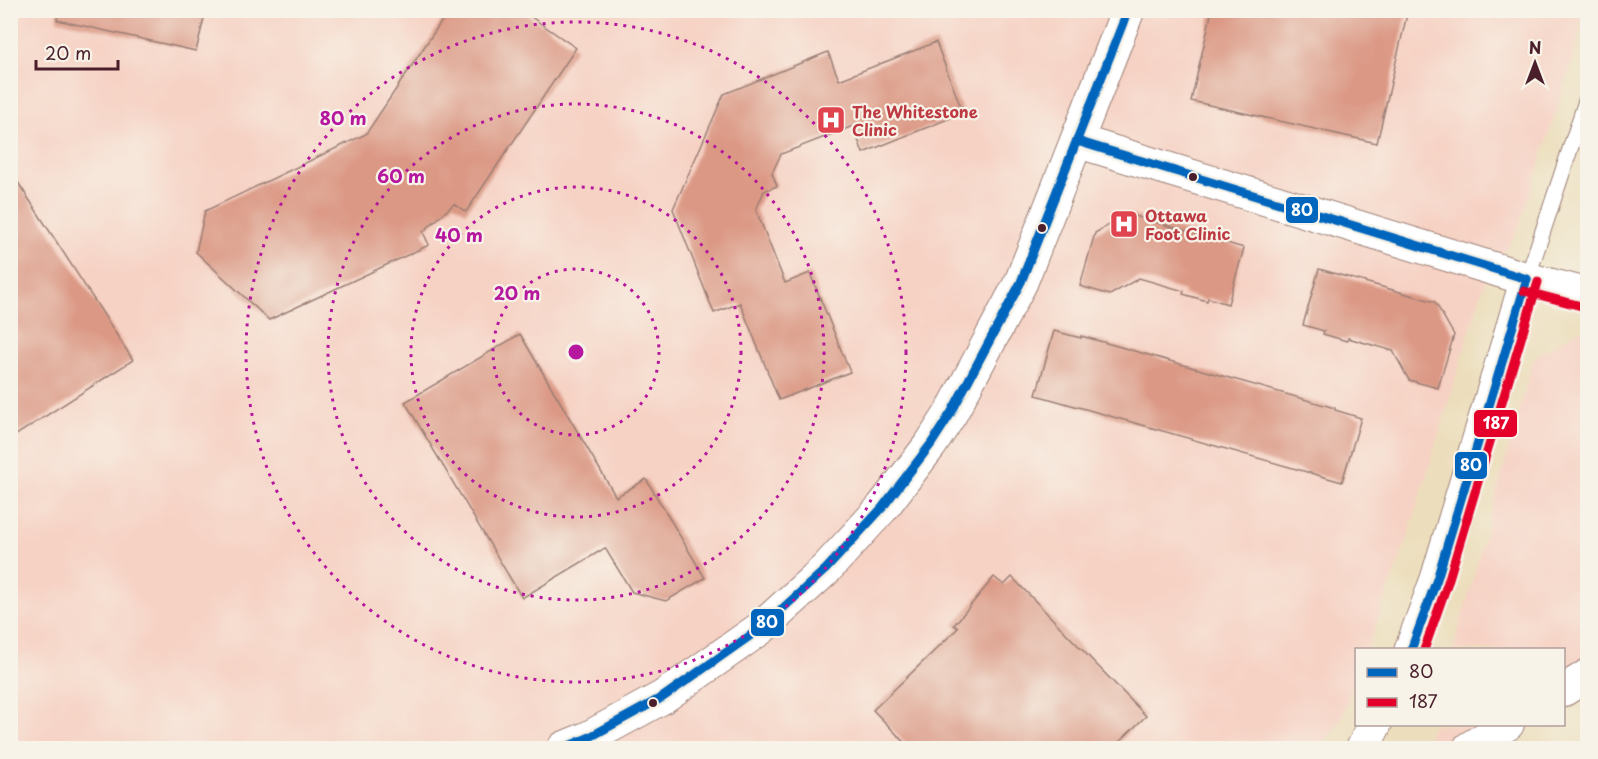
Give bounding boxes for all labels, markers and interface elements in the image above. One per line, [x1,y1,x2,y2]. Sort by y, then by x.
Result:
scale bar [36,33,118,71]
north arrow [1505,33,1565,93]
text: N [1529,35,1541,59]
text: 20 m [45,39,91,66]
place label: The Whitestone Clinic [852,99,978,141]
text: 80 m [319,104,367,131]
hospital icon: The Whitestone Clinic [815,104,847,136]
text: 60 m [377,162,425,189]
unlabelled marker [1187,171,1199,183]
line badge: 80 [1285,196,1319,224]
text: 80 [1291,197,1313,221]
place label: Ottawa Foot Clinic [1145,203,1230,245]
hospital icon: Ottawa Foot Clinic [1108,208,1140,240]
text: 40 m [435,221,483,248]
unlabelled marker [1036,222,1048,234]
text: 20 m [494,279,540,306]
centre of rings [566,342,586,362]
line badge: 187 [1473,409,1518,438]
text: 187 [1483,410,1509,434]
line badge: 80 [1454,451,1488,480]
text: 80 [1460,452,1482,476]
line badge: 80 [750,608,785,637]
text: 80 [756,609,778,633]
legend [1355,648,1565,726]
text: 80 [1409,657,1433,684]
text: 187 [1409,687,1438,714]
unlabelled marker [647,697,659,709]

